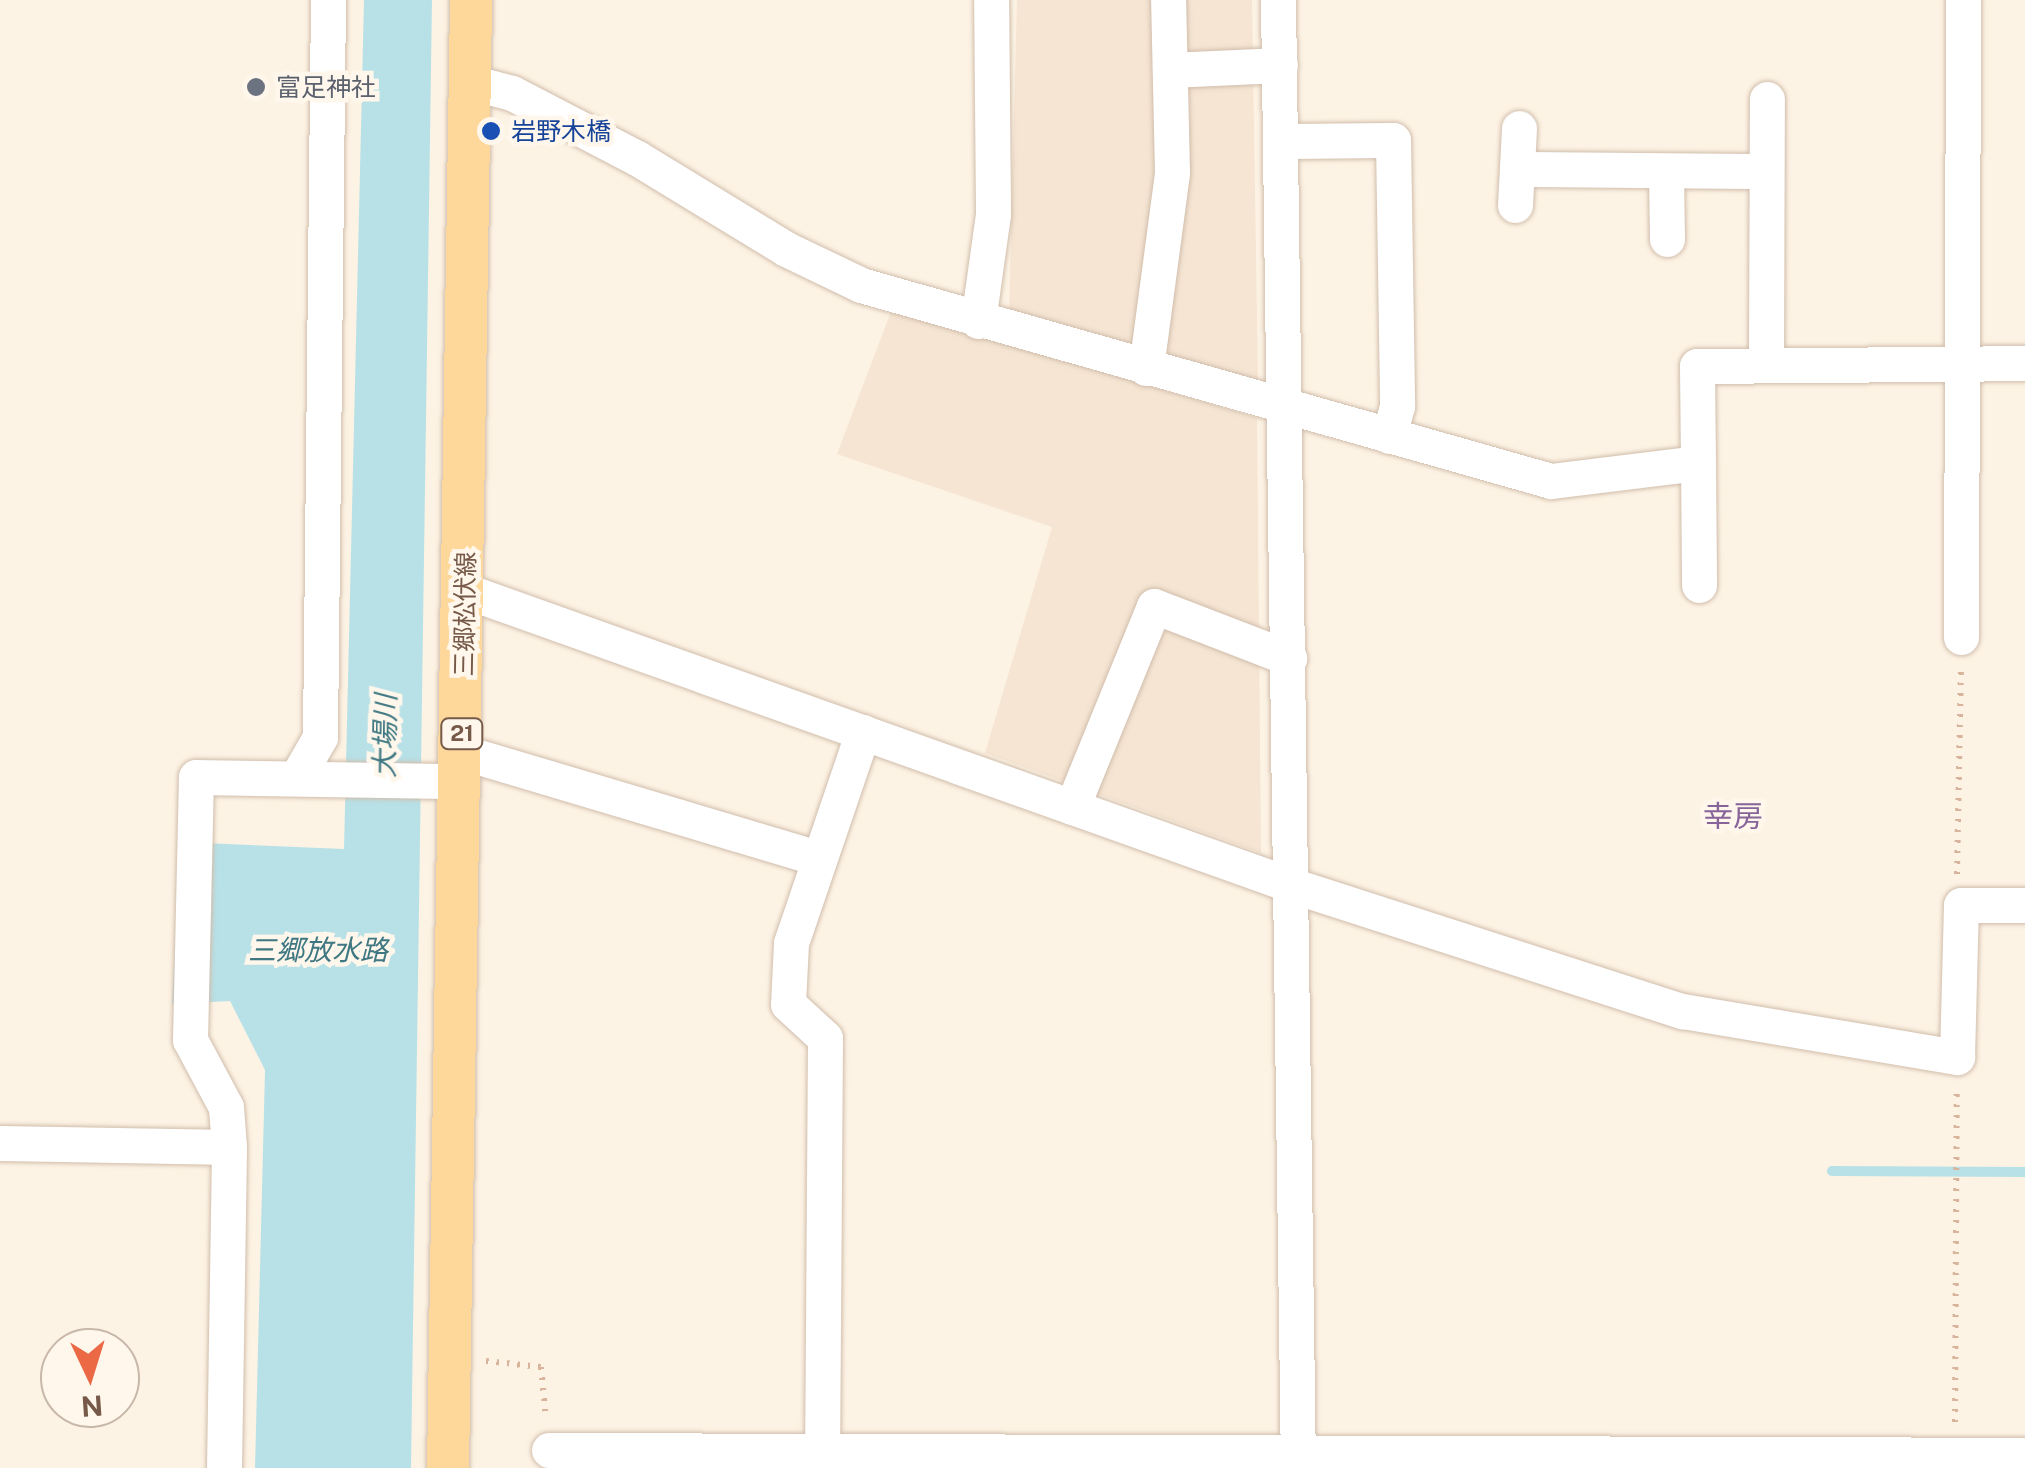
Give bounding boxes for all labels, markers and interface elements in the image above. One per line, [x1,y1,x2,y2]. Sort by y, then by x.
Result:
place label: 富足神社 [276,72,376,102]
marker: 富足神社 [245,76,267,98]
place label: 岩野木橋 [511,116,611,146]
marker: 岩野木橋 [480,120,502,142]
street label: 三郷松伏線 [449,551,481,677]
water label: 大場川 [367,694,403,778]
road number: 21 [440,717,484,751]
district label: 幸房 [1703,798,1763,834]
water label: 三郷放水路 [248,933,388,967]
north arrow [40,1328,140,1428]
text: N [80,1389,104,1424]

